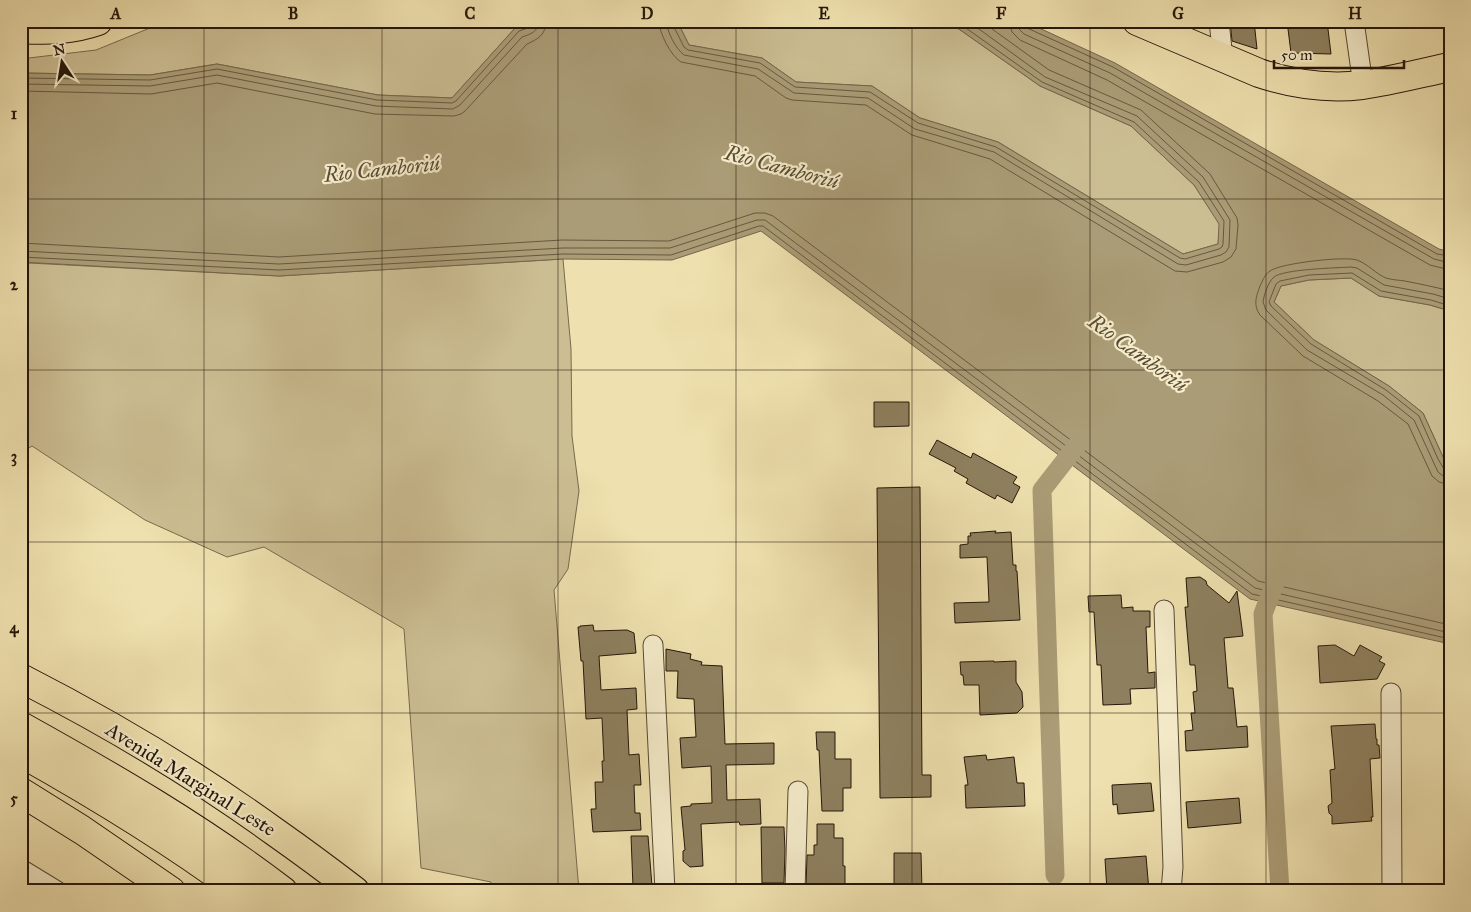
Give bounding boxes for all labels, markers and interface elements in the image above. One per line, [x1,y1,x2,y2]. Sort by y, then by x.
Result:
text: A [110,4,122,23]
text: B [288,4,298,23]
text: C [465,4,476,23]
text: D [641,4,654,23]
text: E [818,4,830,23]
text: F [996,4,1007,23]
text: G [1172,4,1184,23]
text: H [1348,4,1362,23]
north arrow [38,38,88,88]
scale bar [1274,38,1404,70]
text: N [52,40,67,59]
text: 50 m [1281,46,1313,64]
text: 1 [11,104,18,123]
water label: Rio Camboriú [721,139,843,195]
water label: Rio Camboriú [322,150,442,188]
text: 2 [10,275,19,294]
water label: Rio Camboriú [1082,308,1194,398]
text: 3 [11,447,17,467]
text: 4 [10,618,20,638]
street label: Avenida Marginal Leste [100,716,280,842]
text: 5 [10,789,18,808]

